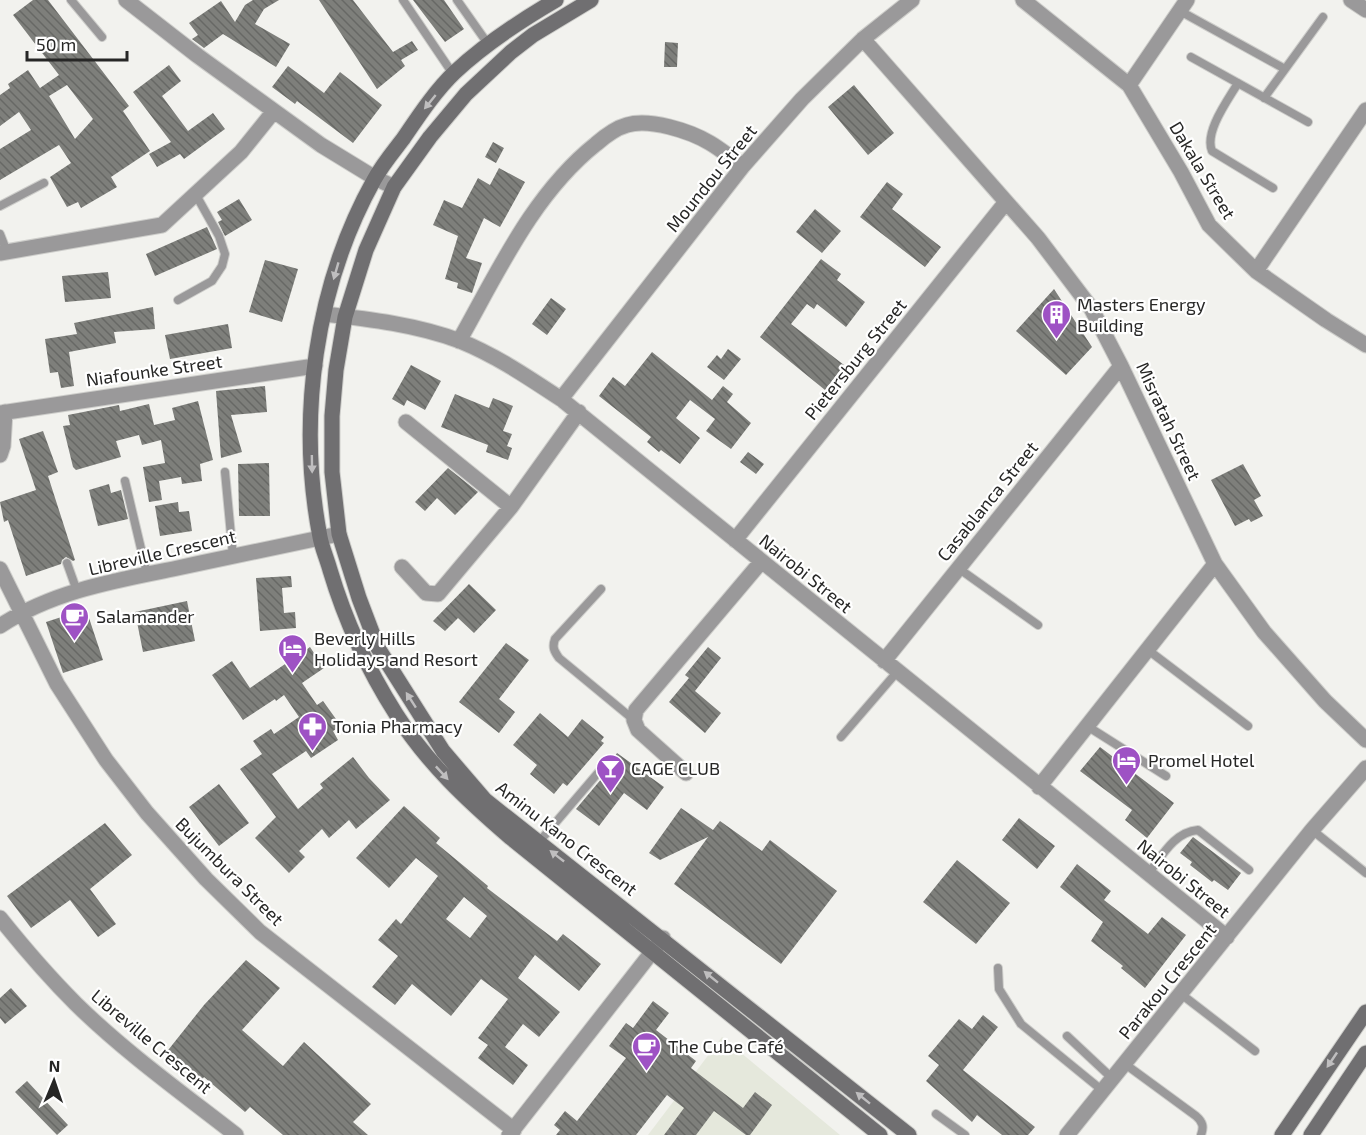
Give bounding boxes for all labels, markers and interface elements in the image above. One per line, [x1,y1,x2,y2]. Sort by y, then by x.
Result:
scale bar [27,24,128,62]
text: 50 m [36,33,76,55]
one-way arrow [424,95,436,110]
street label: Dakala Street [1165,117,1241,223]
street label: Moundou Street [661,120,761,236]
one-way arrow [331,263,340,281]
place label: Masters Energy Building [1077,293,1206,336]
street label: Pietersburg Street [799,294,911,424]
building icon: Masters Energy Building [1040,298,1072,340]
street label: Niafounke Street [84,350,224,390]
street label: Misratah Street [1132,358,1206,484]
street label: Casablanca Street [932,437,1042,565]
one-way arrow [308,454,317,473]
street label: Libreville Crescent [86,524,238,580]
street label: Nairobi Street [755,529,857,617]
cafe icon: Salamander [59,600,91,642]
place label: Salamander [96,605,195,627]
place label: Beverly Hills Holidays and Resort [314,627,478,670]
hotel icon: Beverly Hills Holidays and Resort [277,632,309,674]
one-way arrow [406,692,417,708]
pharmacy icon: Tonia Pharmacy [296,710,328,752]
place label: Tonia Pharmacy [333,715,463,737]
hotel icon: Promel Hotel [1111,744,1143,786]
place label: Promel Hotel [1148,749,1255,771]
bar icon: CAGE CLUB [594,752,626,794]
place label: CAGE CLUB [631,757,720,779]
one-way arrow [435,766,449,781]
street label: Aminu Kano Crescent [492,776,642,900]
street label: Bujumbura Street [171,812,289,930]
street label: Nairobi Street [1133,834,1235,922]
one-way arrow [549,850,565,863]
street label: Parakou Crescent [1114,919,1221,1043]
one-way arrow [703,971,718,983]
street label: Libreville Crescent [87,984,217,1098]
cafe icon: The Cube Café [631,1030,663,1072]
place label: The Cube Café [668,1035,784,1057]
north arrow [24,1051,84,1111]
one-way arrow [1327,1052,1338,1068]
text: N [48,1056,61,1075]
one-way arrow [855,1092,871,1105]

